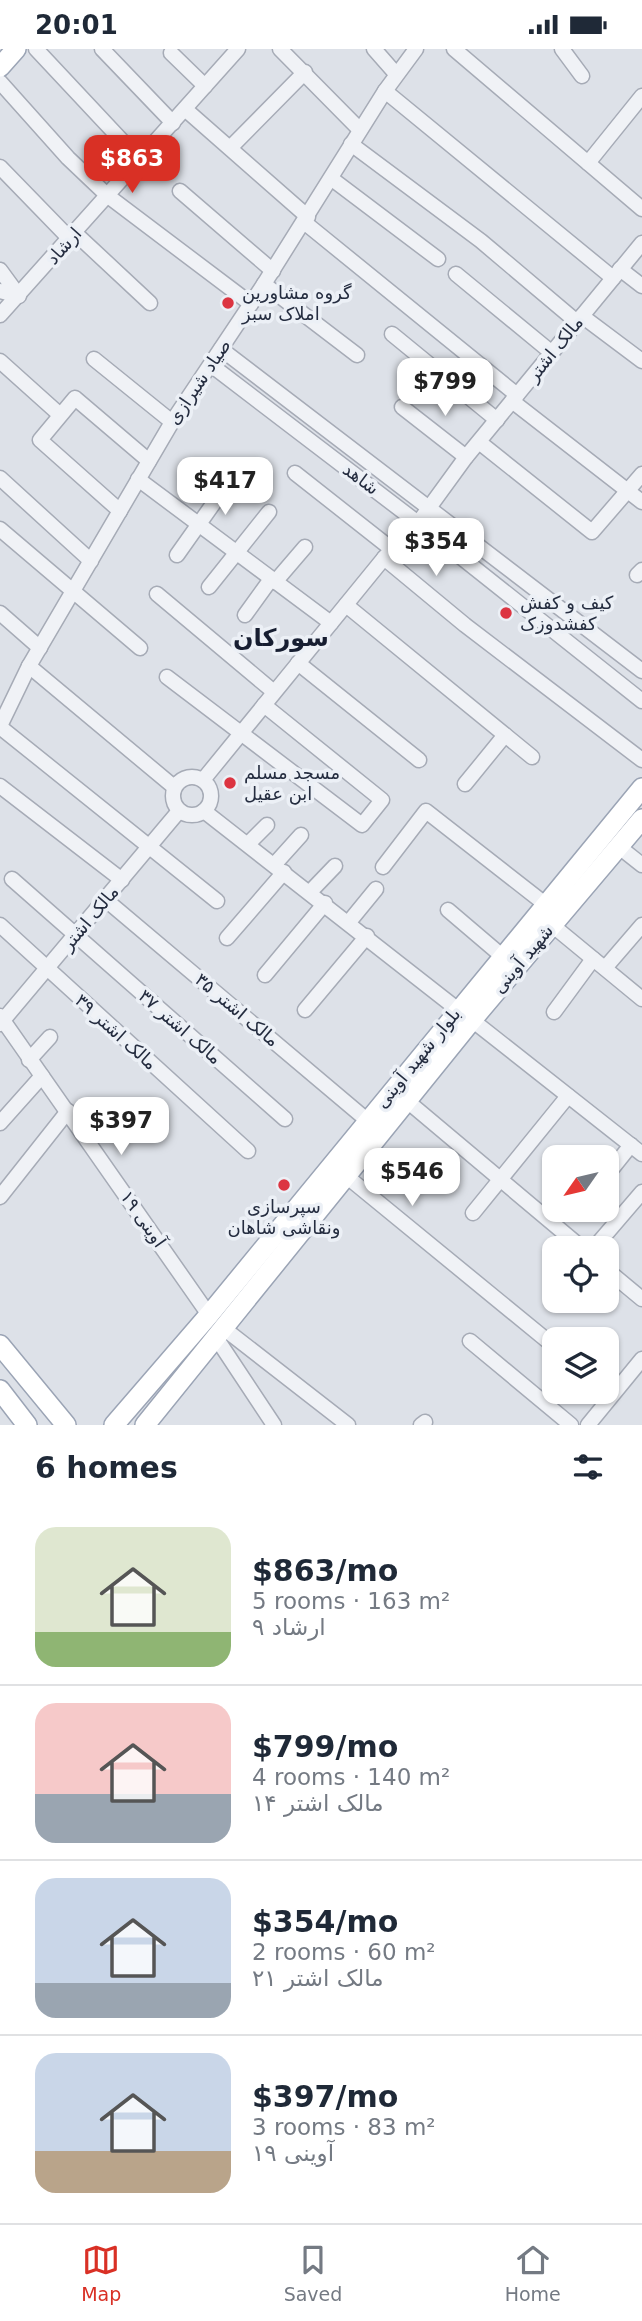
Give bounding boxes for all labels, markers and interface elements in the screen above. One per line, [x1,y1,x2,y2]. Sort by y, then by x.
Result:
text: 20:01 [35,10,118,40]
pin: $863 [91,135,173,195]
text: $863 [100,145,164,171]
street label: ارشاد [42,223,86,268]
place label: گروه مشاورین املاک سبز [241,282,352,325]
marker: گروه مشاورین املاک سبز [220,295,236,311]
street label: مالک اشتر [521,312,588,387]
street label: صیاد شیرازی [162,335,236,429]
pin: $799 [404,359,486,418]
text: $799 [413,368,477,394]
pin: $417 [184,457,266,517]
street label: شاهد [339,458,383,499]
text: $417 [193,467,257,493]
pin: $354 [395,519,477,578]
text: $354 [404,528,468,554]
place label: کیف و کفش کفشدوزک [520,592,614,635]
marker: کیف و کفش کفشدوزک [498,605,514,621]
district label: سورکان [233,624,329,652]
place label: مسجد مسلم ابن عقیل [244,762,340,805]
marker: مسجد مسلم ابن عقیل [222,775,238,791]
street label: مالک اشتر [56,881,123,956]
street label: شهید آوینی [487,919,558,998]
street label: مالک اشتر ۳۵ [190,968,284,1052]
street label: مالک اشتر ۳۷ [134,985,226,1069]
street label: مالک اشتر ۳۹ [70,989,162,1075]
street label: بلوار شهید آوینی [370,1003,465,1113]
pin: $397 [80,1097,162,1157]
text: $397 [89,1107,153,1133]
north arrow [542,1145,620,1221]
map controls [542,1145,619,1404]
pin: $546 [371,1149,453,1208]
text: $546 [380,1158,444,1184]
marker: سپرسازی و‌نقاشی شاهان [276,1177,292,1193]
street label: آوینی ۱۹ [116,1186,172,1252]
place label: سپرسازی و‌نقاشی شاهان [228,1196,340,1239]
button: locate [542,1236,619,1313]
button: layers [542,1327,619,1404]
icon: filters [569,1448,607,1486]
text: 6 homes [35,1450,178,1485]
text: $863/mo [252,1553,398,1588]
icon: home [91,1555,175,1639]
text: 5 rooms · 163 m² [252,1588,450,1614]
text: ارشاد ۹ [252,1614,326,1640]
text: $799/mo [252,1729,398,1764]
icon: home [91,1731,175,1815]
text: 4 rooms · 140 m² [252,1764,450,1790]
text: مالک اشتر ۱۴ [252,1790,384,1816]
text: $354/mo [252,1904,398,1939]
icon: home [91,1906,175,1990]
text: 2 rooms · 60 m² [252,1939,436,1965]
text: مالک اشتر ۲۱ [252,1965,384,1991]
text: $397/mo [252,2079,398,2114]
icon: home [91,2081,175,2165]
text: 3 rooms · 83 m² [252,2114,436,2140]
text: آوینی ۱۹ [252,2140,334,2166]
tab: Map [81,2241,121,2305]
tab: Saved [284,2241,342,2305]
tab: Home [505,2241,561,2305]

